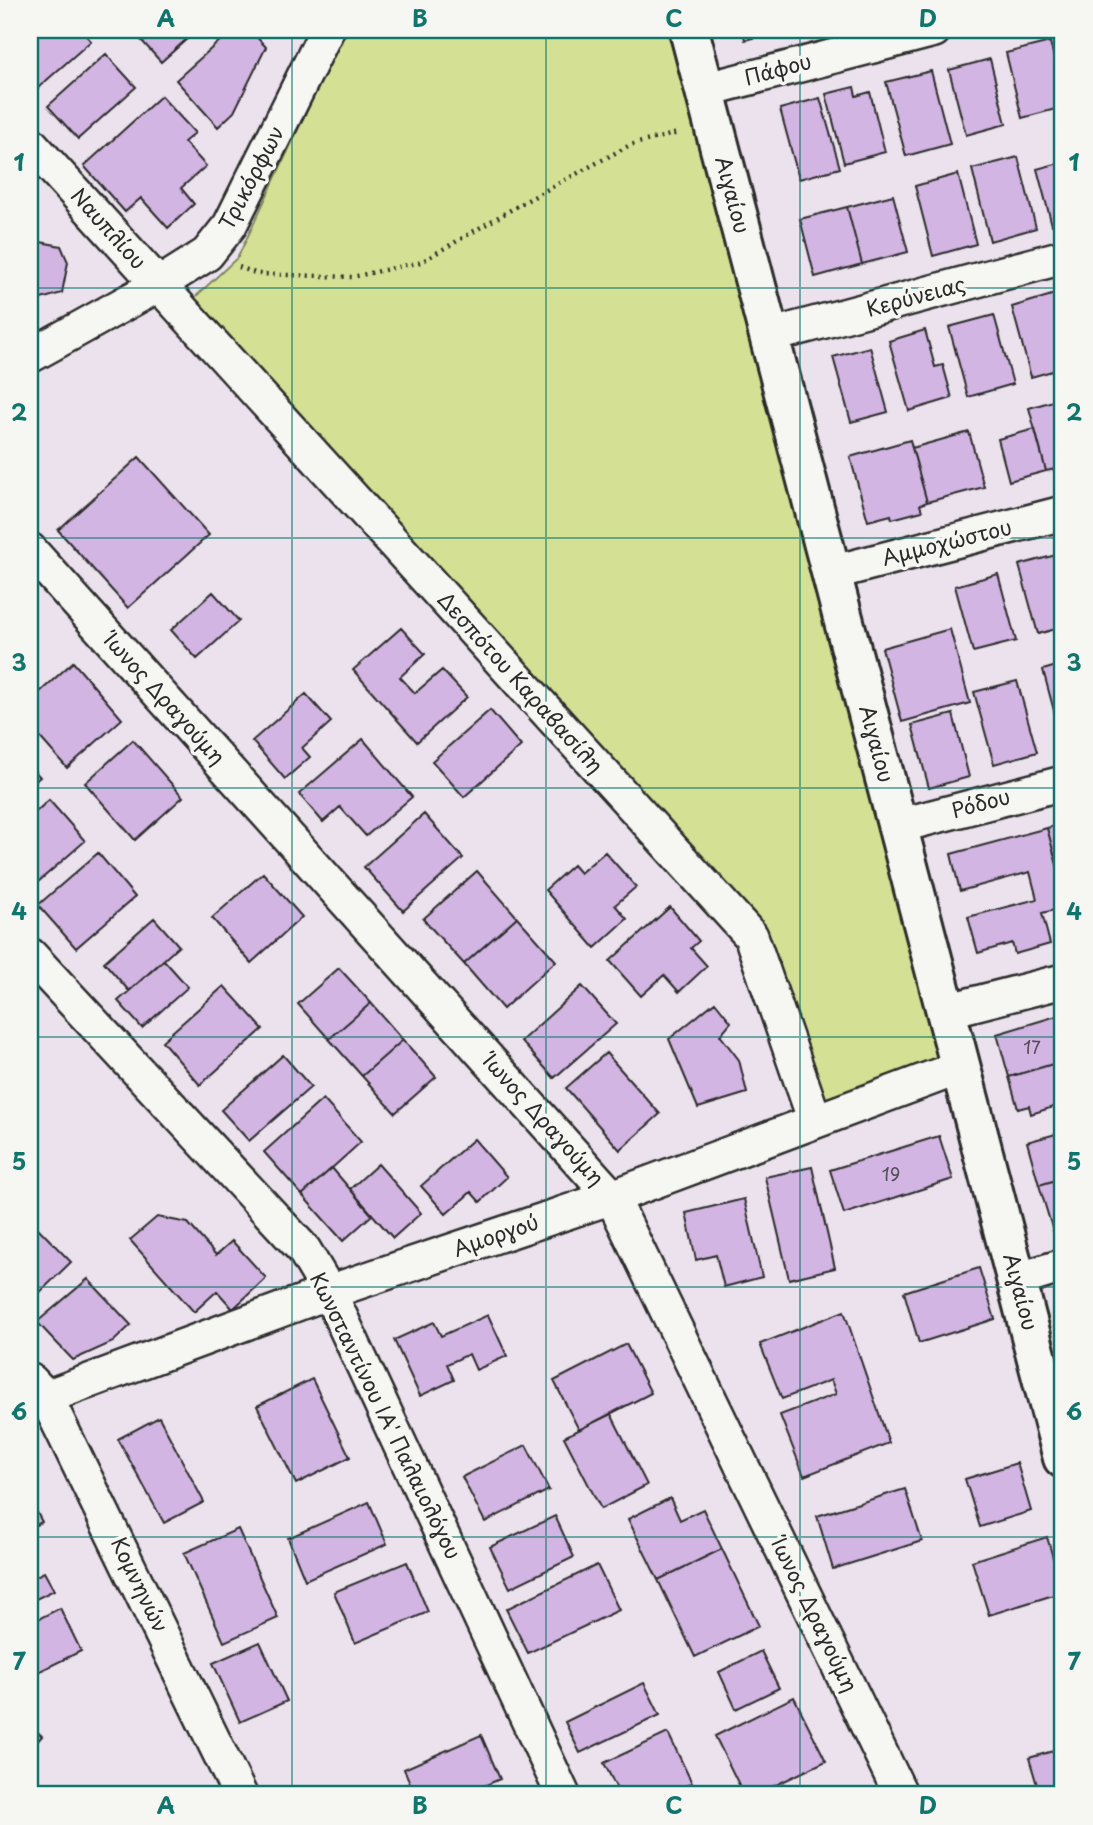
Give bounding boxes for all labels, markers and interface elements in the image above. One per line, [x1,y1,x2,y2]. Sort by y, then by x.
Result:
text: A [157,0,175,35]
text: B [412,0,428,35]
text: C [665,0,683,35]
text: D [919,0,937,35]
street label: Πάφου [740,44,815,92]
street label: Τρικόρφων [209,119,291,235]
text: 1 [14,144,25,179]
text: 1 [1069,144,1080,179]
street label: Αιγαίου [708,152,760,237]
street label: Ναυπλίου [64,180,155,276]
street label: Κερύνειας [862,266,969,324]
text: 2 [11,394,27,429]
text: 2 [1066,394,1082,429]
street label: Αμμοχώστου [878,509,1015,573]
street label: Δεσπότου Καραβασίλη [431,584,612,780]
street label: Ίωνος Δραγούμη [95,622,234,771]
text: 3 [11,644,27,679]
text: 3 [1066,644,1082,679]
street label: Αιγαίου [852,701,904,786]
street label: Ρόδου [948,779,1013,825]
text: 4 [11,893,27,928]
text: 4 [1066,893,1082,928]
house number: 17 [1023,1033,1041,1060]
street label: Ίωνος Δραγούμη [474,1043,613,1192]
text: 5 [12,1143,26,1178]
text: 5 [1067,1143,1081,1178]
house number: 19 [882,1160,900,1187]
street label: Αμοργού [448,1205,542,1264]
street label: Αιγαίου [996,1249,1048,1334]
street label: Κωνσταντίνου ΙΑ' Παλαιολόγου [303,1266,470,1564]
text: 6 [11,1393,27,1428]
text: 6 [1066,1393,1082,1428]
street label: Ίωνος Δραγούμη [763,1529,867,1697]
street label: Κοµνηνών [104,1531,178,1637]
text: 7 [12,1643,26,1678]
text: 7 [1067,1643,1081,1678]
text: A [157,1787,175,1822]
text: B [412,1787,428,1822]
text: C [665,1787,683,1822]
text: D [919,1787,937,1822]

